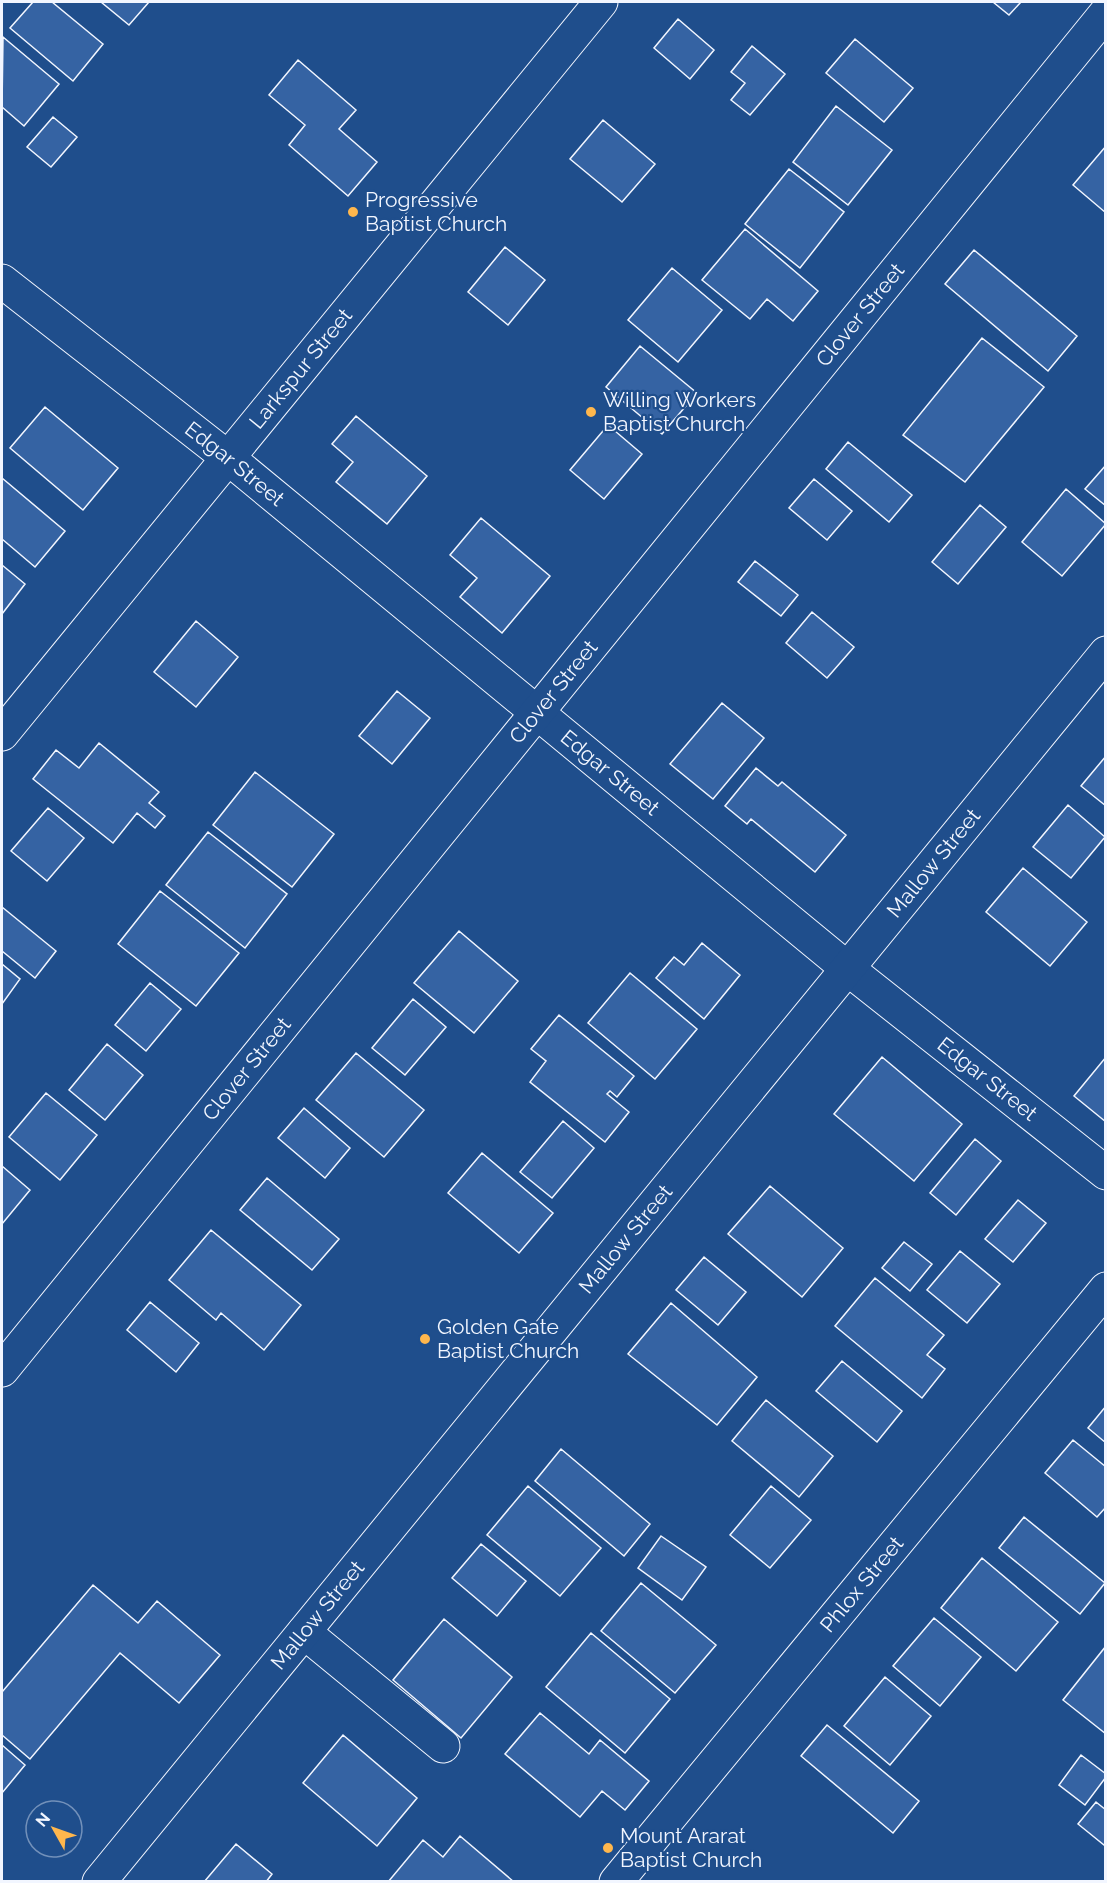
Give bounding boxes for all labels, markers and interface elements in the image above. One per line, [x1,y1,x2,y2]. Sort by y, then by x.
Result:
place label: Progressive Baptist Church [365,187,507,236]
marker: Progressive Baptist Church [346,205,360,219]
street label: Clover Street [810,258,909,371]
street label: Larkspur Street [244,303,357,434]
place label: Willing Workers Baptist Church [603,387,756,436]
marker: Willing Workers Baptist Church [584,405,598,419]
street label: Edgar Street [180,416,290,511]
street label: Clover Street [504,635,603,748]
street label: Edgar Street [556,724,665,820]
street label: Mallow Street [881,803,985,923]
street label: Clover Street [197,1012,296,1125]
street label: Edgar Street [933,1032,1043,1126]
street label: Mallow Street [573,1179,677,1298]
place label: Golden Gate Baptist Church [437,1314,579,1363]
marker: Golden Gate Baptist Church [418,1332,432,1346]
street label: Phlox Street [815,1531,908,1637]
street label: Mallow Street [265,1555,369,1674]
north arrow [24,1799,84,1859]
text: N [32,1809,54,1830]
place label: Mount Ararat Baptist Church [620,1823,762,1872]
marker: Mount Ararat Baptist Church [601,1841,615,1855]

